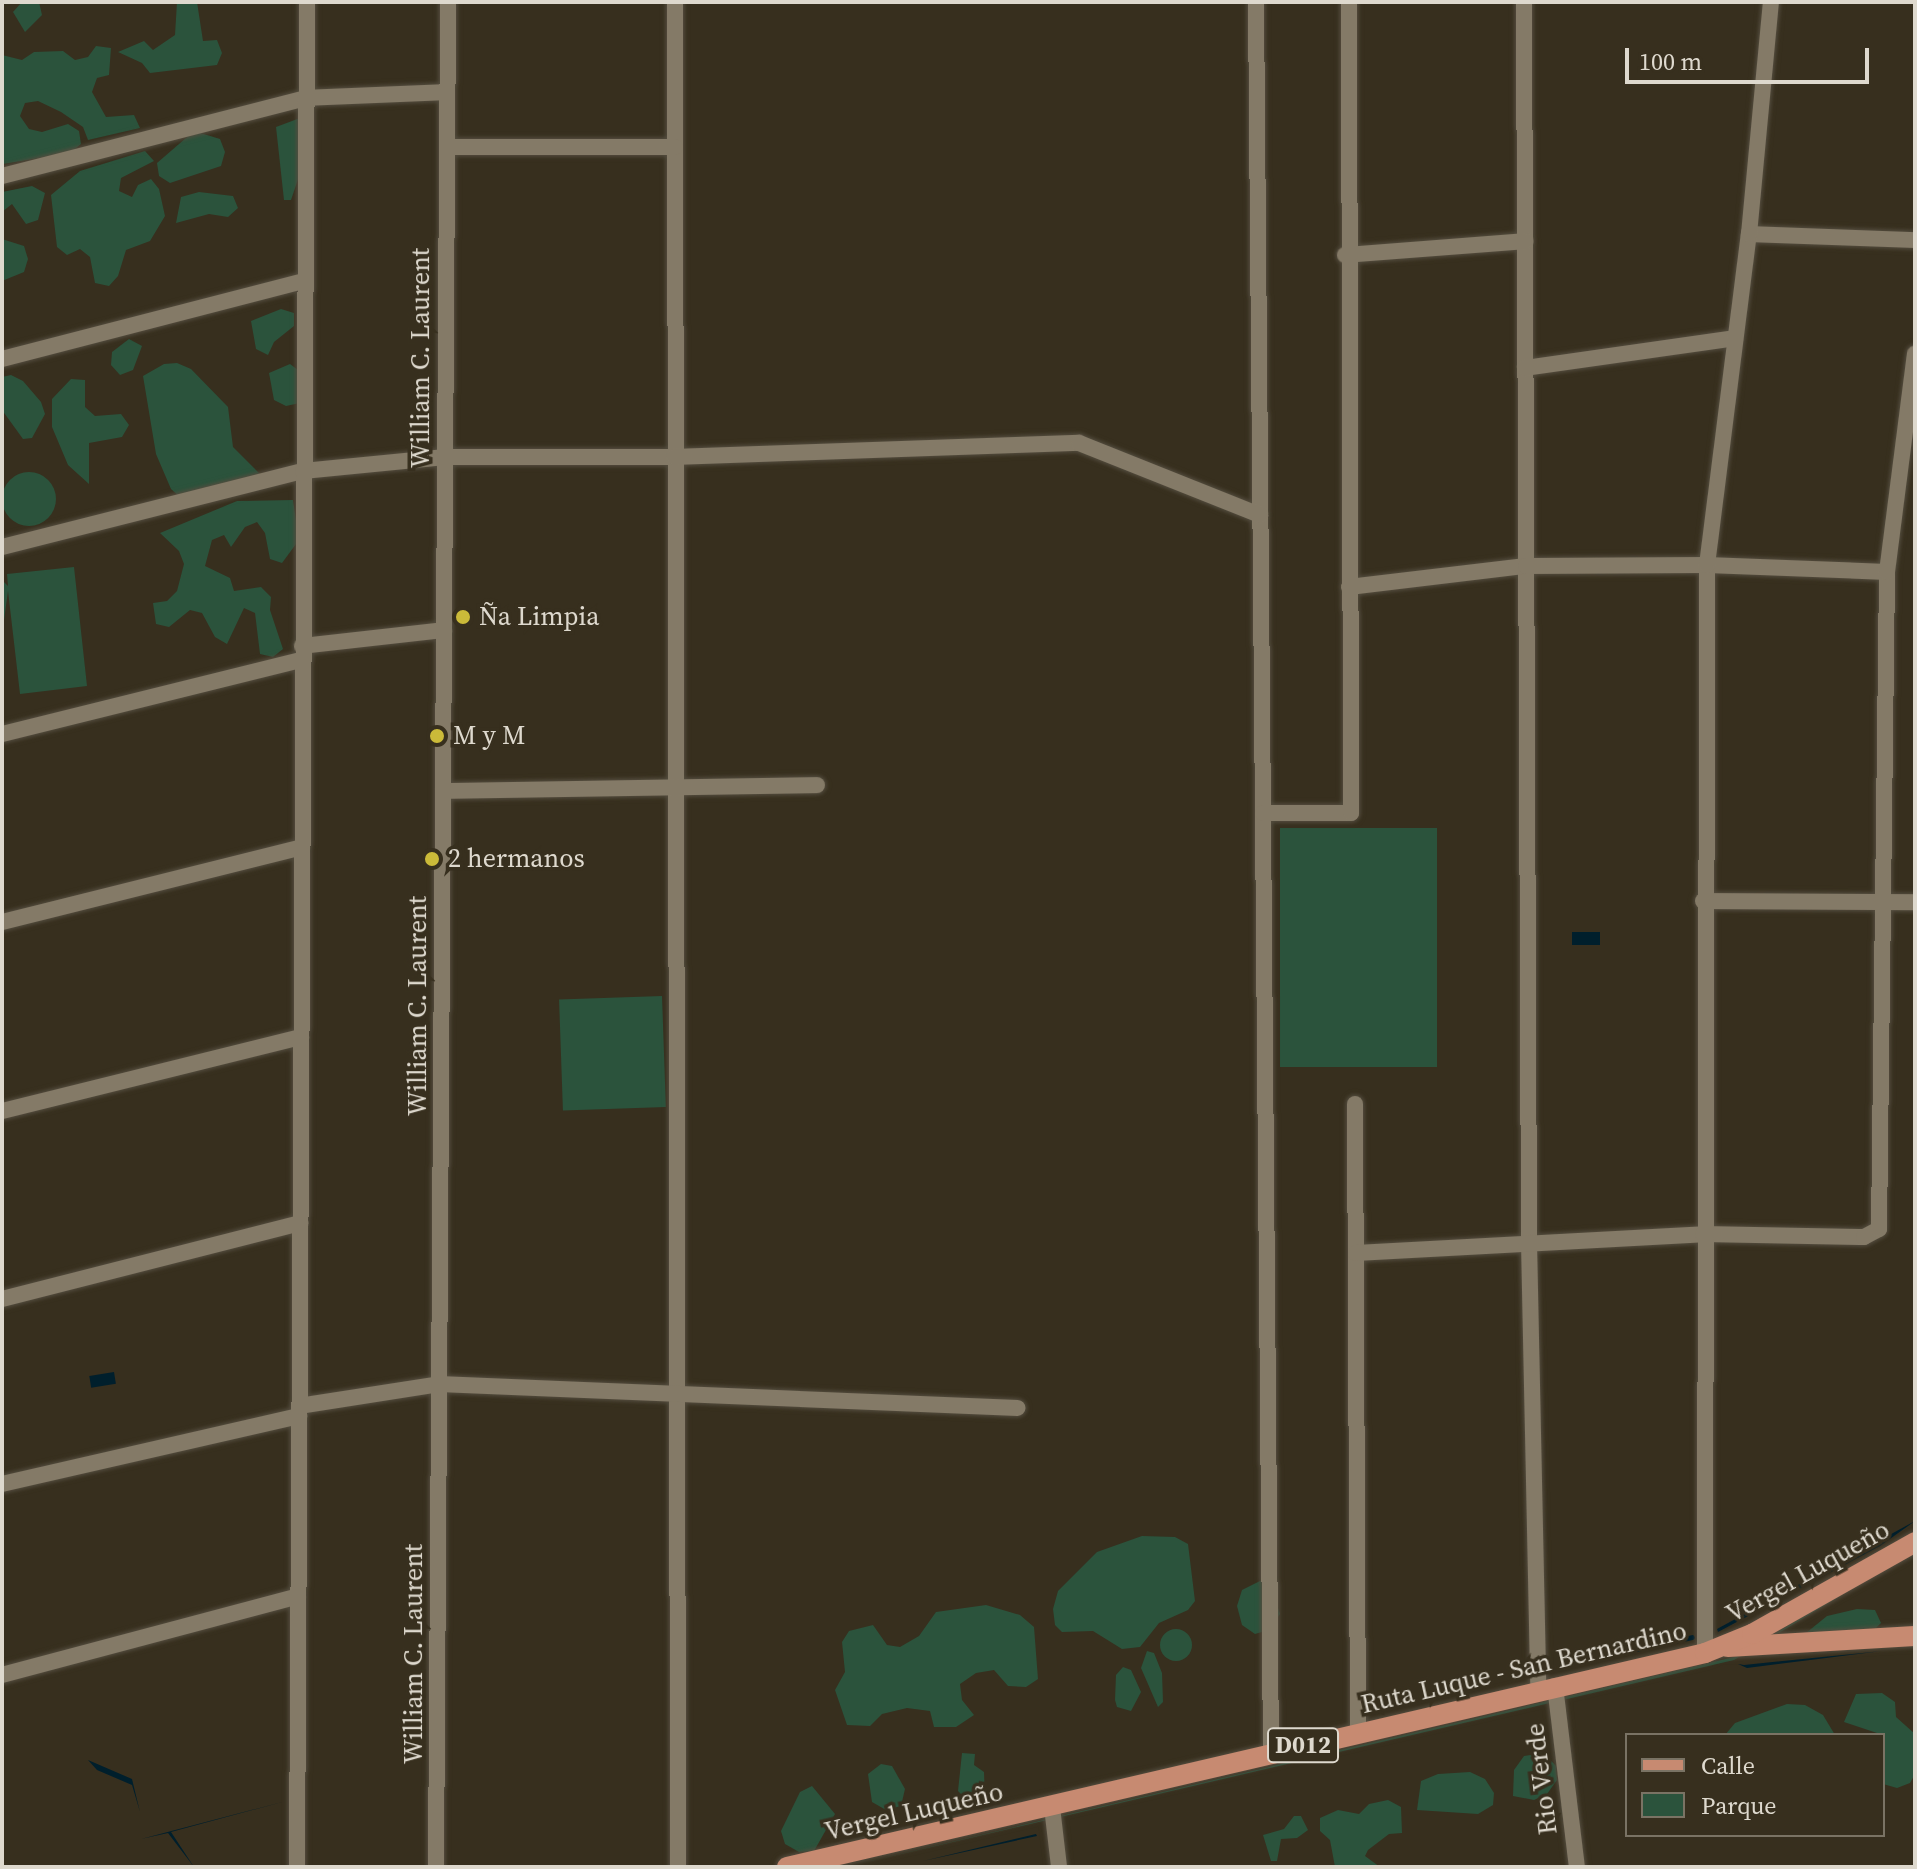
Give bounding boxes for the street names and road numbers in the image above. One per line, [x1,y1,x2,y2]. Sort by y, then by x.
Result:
street label: William C. Laurent [405,248,437,468]
street label: William C. Laurent [402,896,434,1116]
street label: Vergel Luqueño [1721,1514,1895,1630]
street label: William C. Laurent [398,1544,430,1764]
street label: Ruta Luque - San Bernardino [1358,1615,1690,1721]
street label: Rio Verde [1520,1721,1564,1837]
road number: D012 [1267,1725,1339,1765]
street label: Vergel Luqueño [822,1776,1006,1848]

